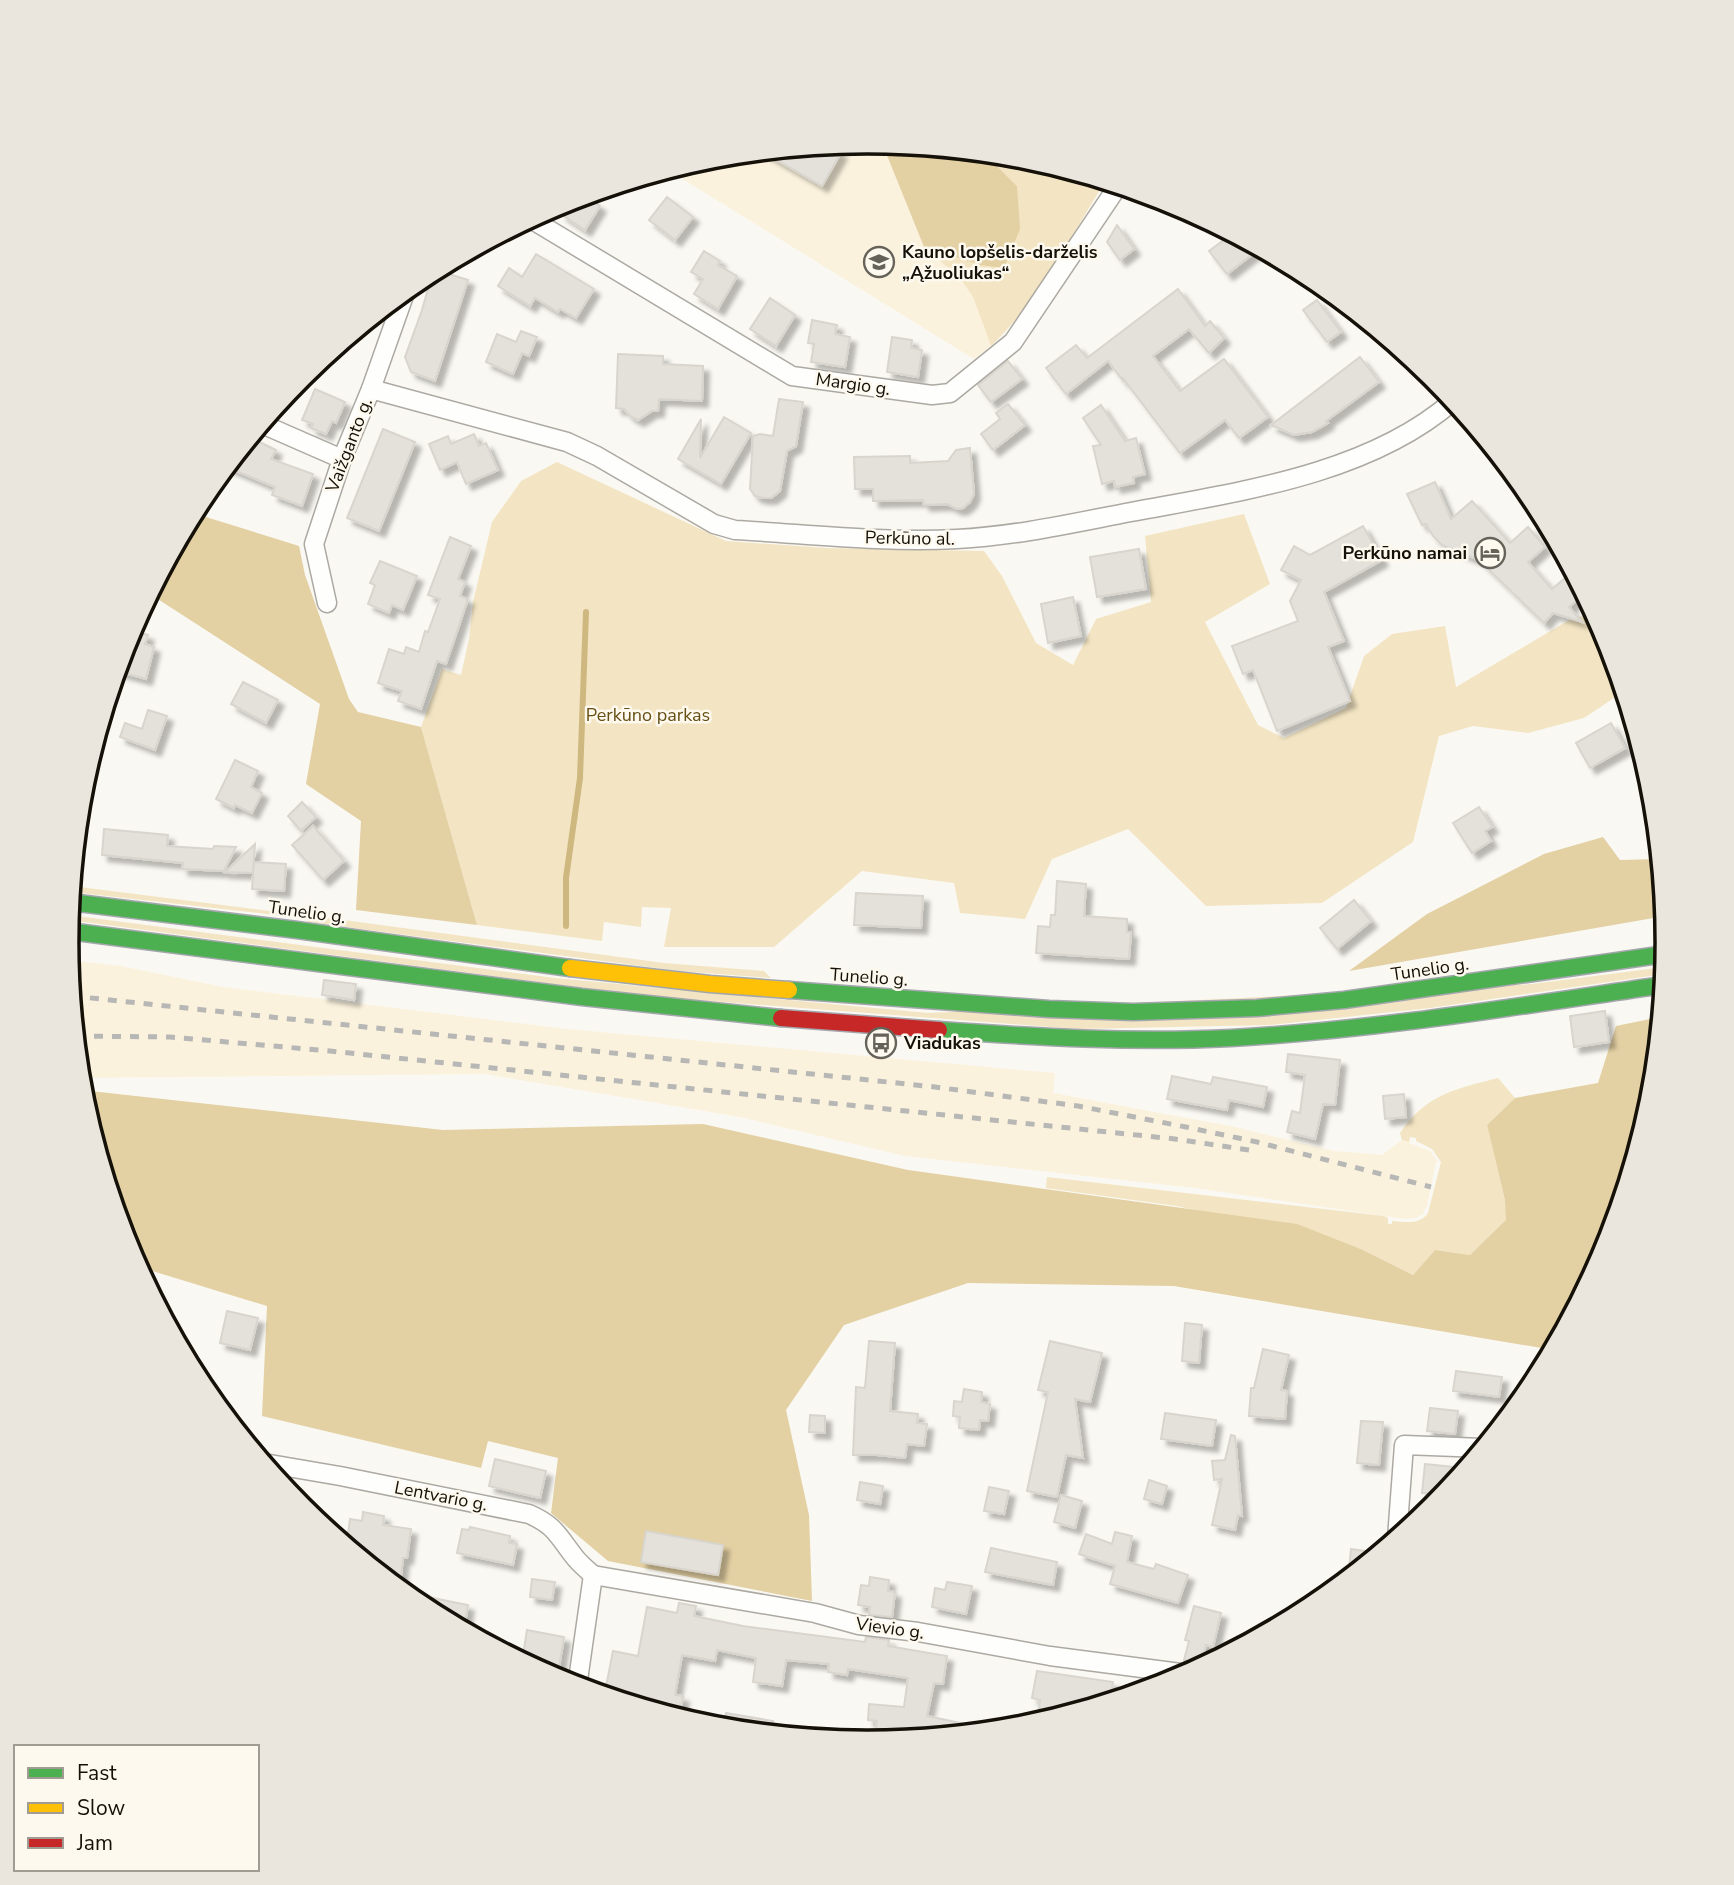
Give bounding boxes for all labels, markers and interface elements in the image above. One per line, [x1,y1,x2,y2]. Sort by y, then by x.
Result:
place label: Kauno lopšelis-darželis „Ąžuoliukas“ [902,240,1098,285]
school or university icon: Kauno lopšelis-darželis „Ąžuoliukas“ [862,245,896,279]
street label: Margio g. [814,367,892,401]
street label: Vaižganto g. [320,394,378,496]
street label: Perkūno al. [865,525,955,551]
hotel icon: Perkūno namai [1473,536,1507,570]
place label: Perkūno namai [1342,541,1467,565]
park label: Perkūno parkas [586,703,710,727]
street label: Tunelio g. [267,895,347,929]
street label: Tunelio g. [1390,952,1470,986]
street label: Tunelio g. [829,962,909,992]
bus stop icon: Viadukas [864,1026,898,1060]
place label: Viadukas [903,1031,981,1055]
street label: Lentvario g. [392,1475,490,1517]
street label: Vievio g. [853,1611,926,1645]
legend [14,1745,259,1871]
text: Fast [77,1759,117,1787]
text: Slow [77,1794,126,1822]
text: Jam [76,1829,113,1857]

